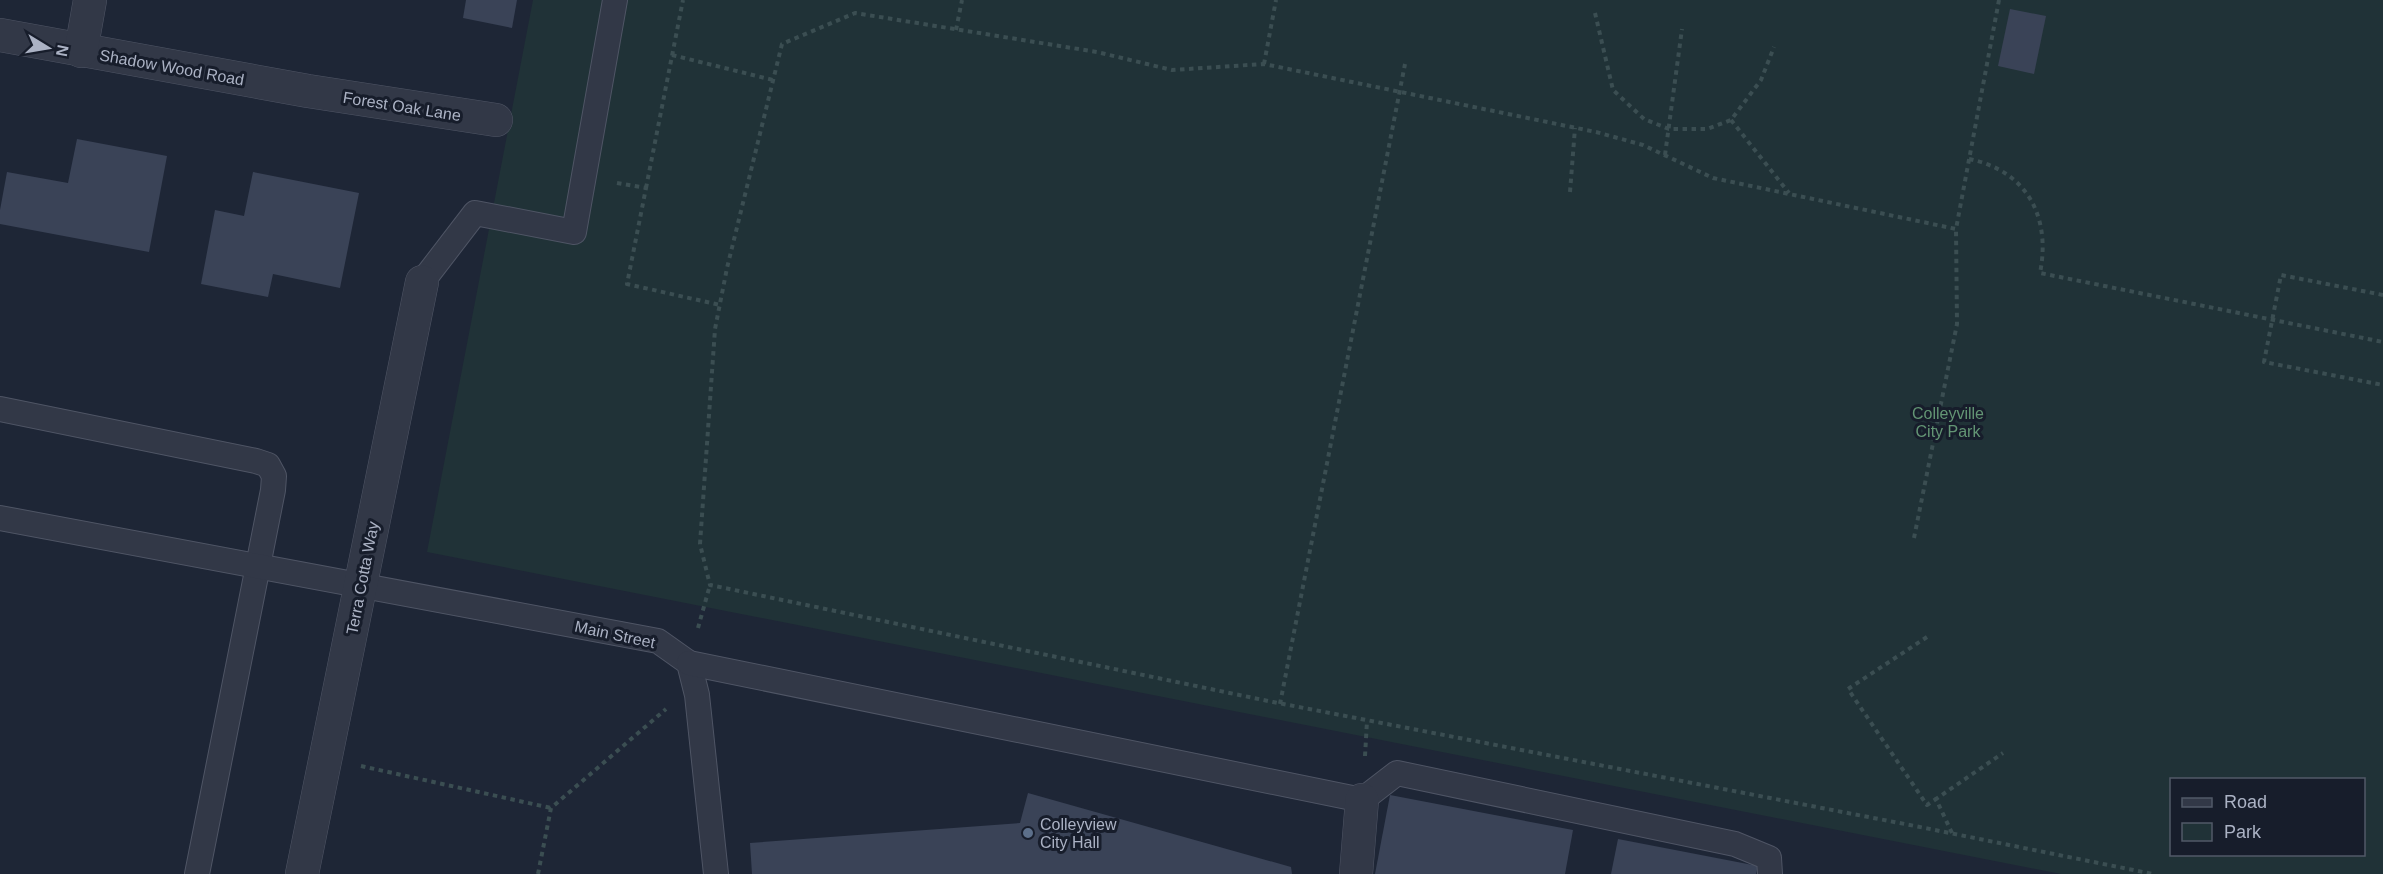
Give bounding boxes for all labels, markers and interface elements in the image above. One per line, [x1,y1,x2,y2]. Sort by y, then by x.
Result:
north arrow [18,18,78,78]
text: N [53,43,72,58]
street label: Shadow Wood Road [98,46,246,89]
street label: Forest Oak Lane [342,89,462,124]
park label: Colleyville City Park [1912,405,1984,440]
street label: Terra Cotta Way [343,520,382,636]
street label: Main Street [573,618,657,651]
legend [2170,778,2365,856]
text: Road [2224,792,2267,812]
place label: Colleyview City Hall [1040,816,1117,851]
text: Park [2224,822,2262,842]
marker: Colleyview City Hall [1021,826,1035,840]

